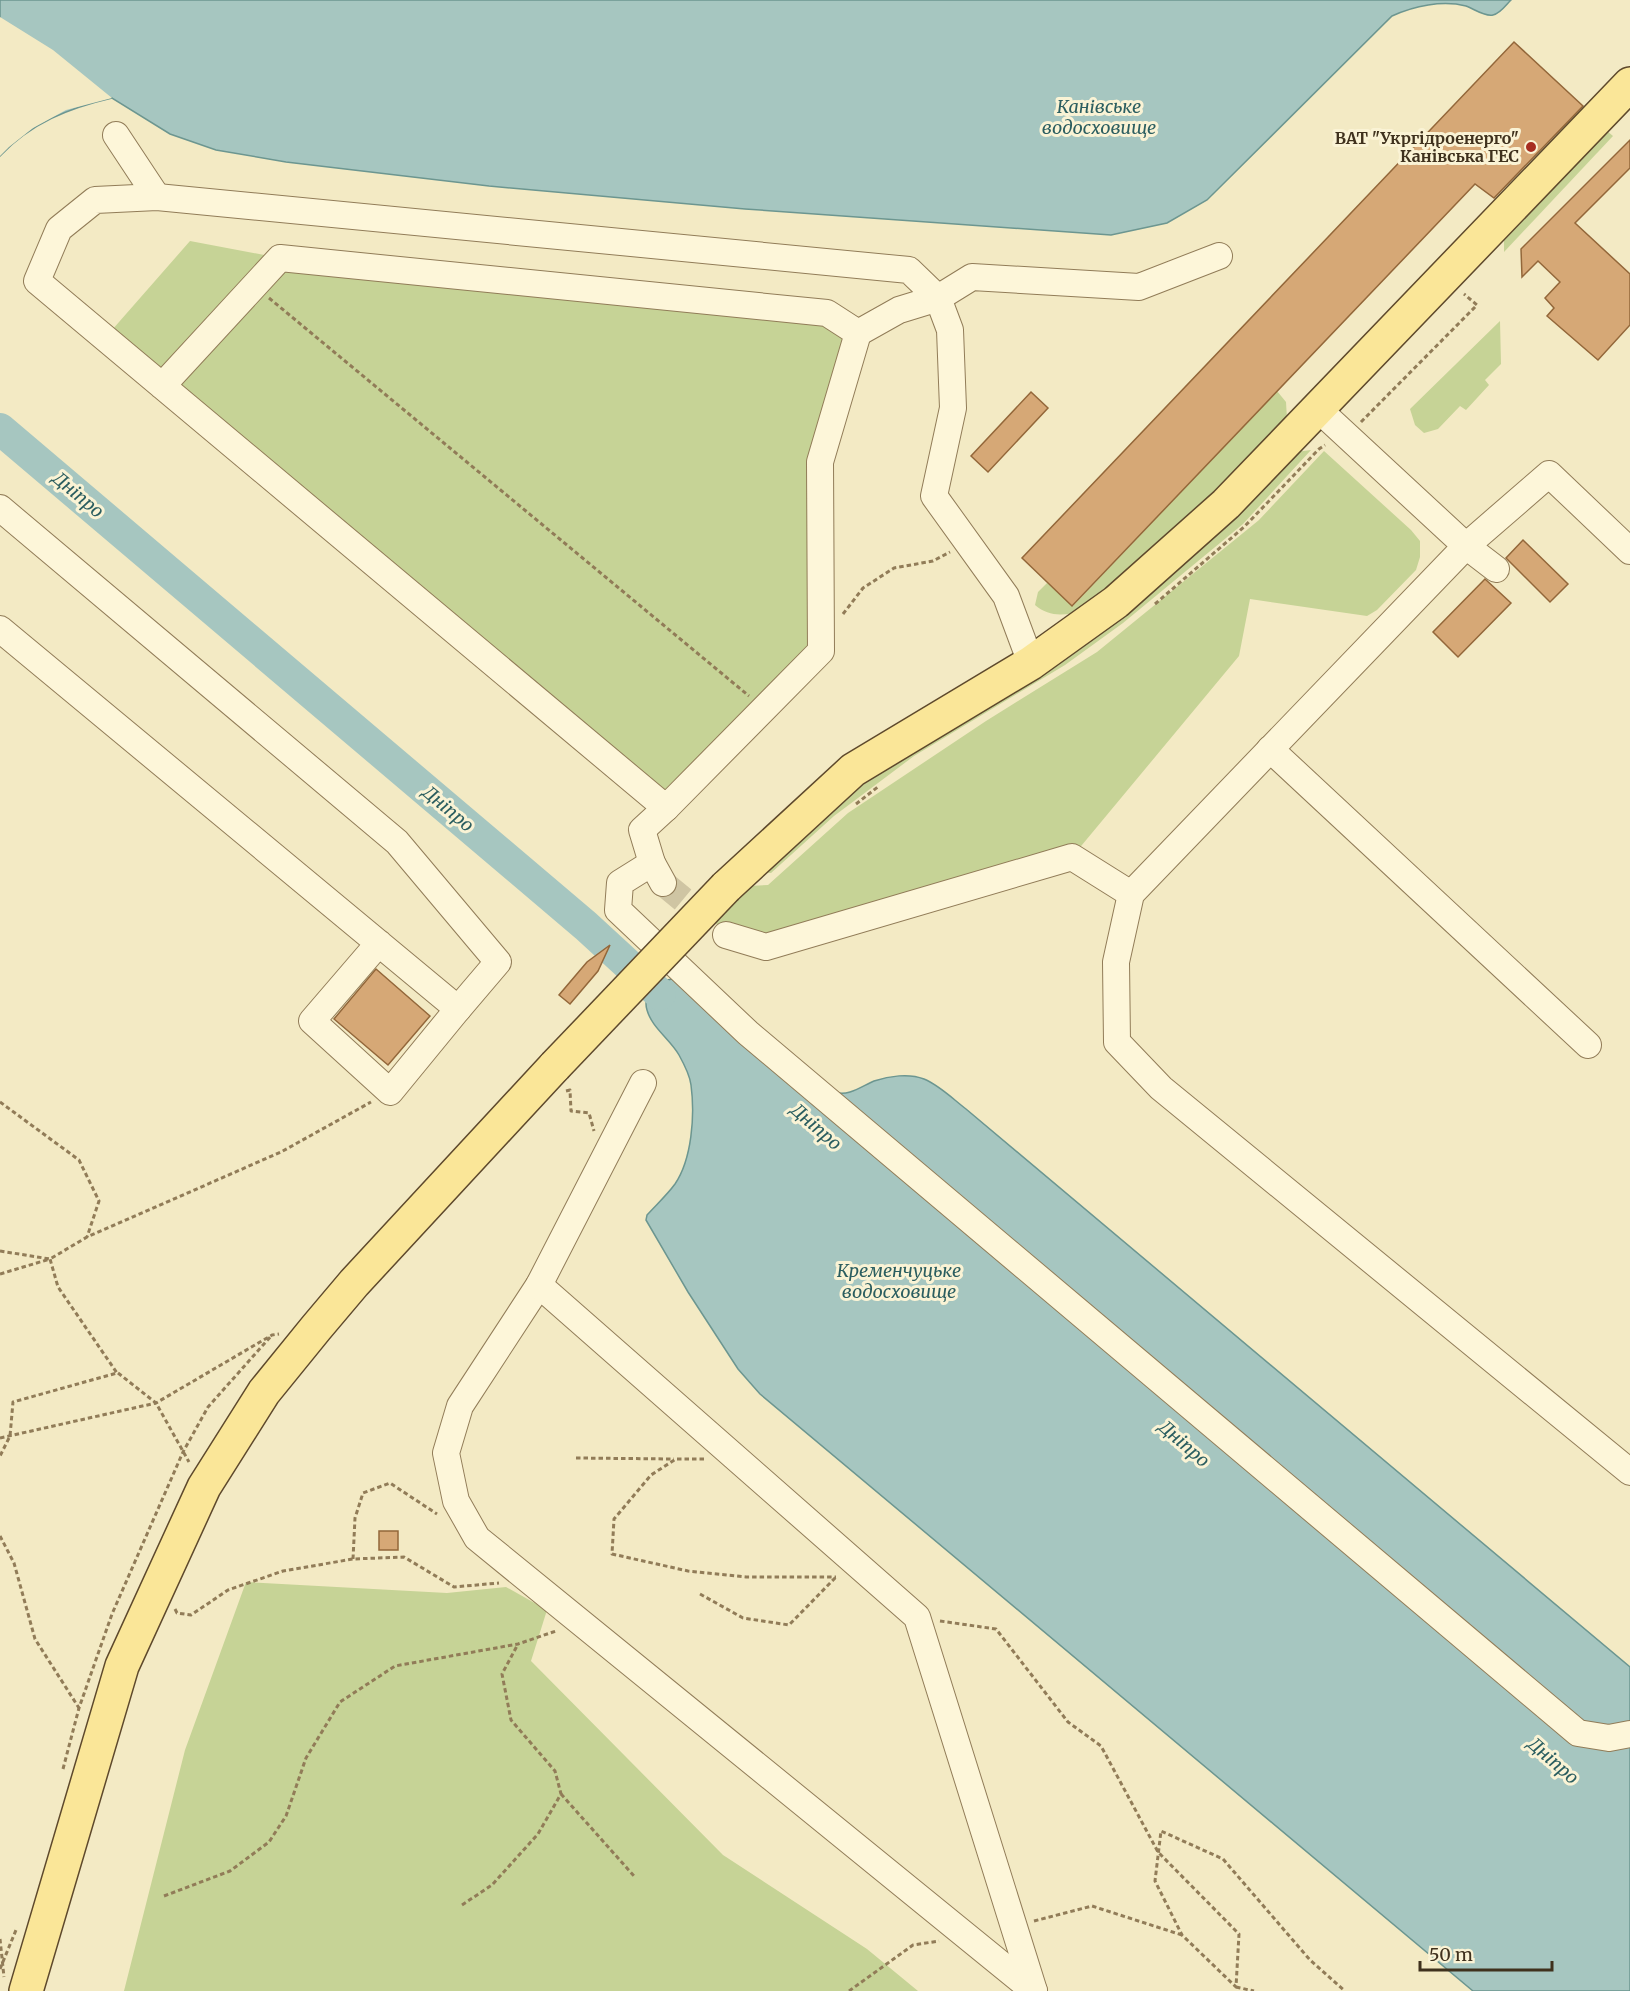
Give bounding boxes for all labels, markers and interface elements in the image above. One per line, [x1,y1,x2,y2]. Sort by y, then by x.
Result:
water label: Канівське водосховище [1042,95,1156,139]
place label: ВАТ "Укргідроенерго" Канівська ГЕС [1335,128,1519,166]
marker: ВАТ "Укргідроенерго" Канівська ГЕС [1524,140,1538,154]
water label: Дніпро [46,465,109,523]
water label: Дніпро [416,779,479,837]
water label: Дніпро [785,1097,847,1155]
water label: Кременчуцьке водосховище [837,1259,961,1303]
water label: Дніпро [1153,1414,1215,1472]
water label: Дніпро [1522,1731,1584,1789]
scale bar [1420,1934,1552,1972]
text: 50 m [1429,1943,1473,1966]

